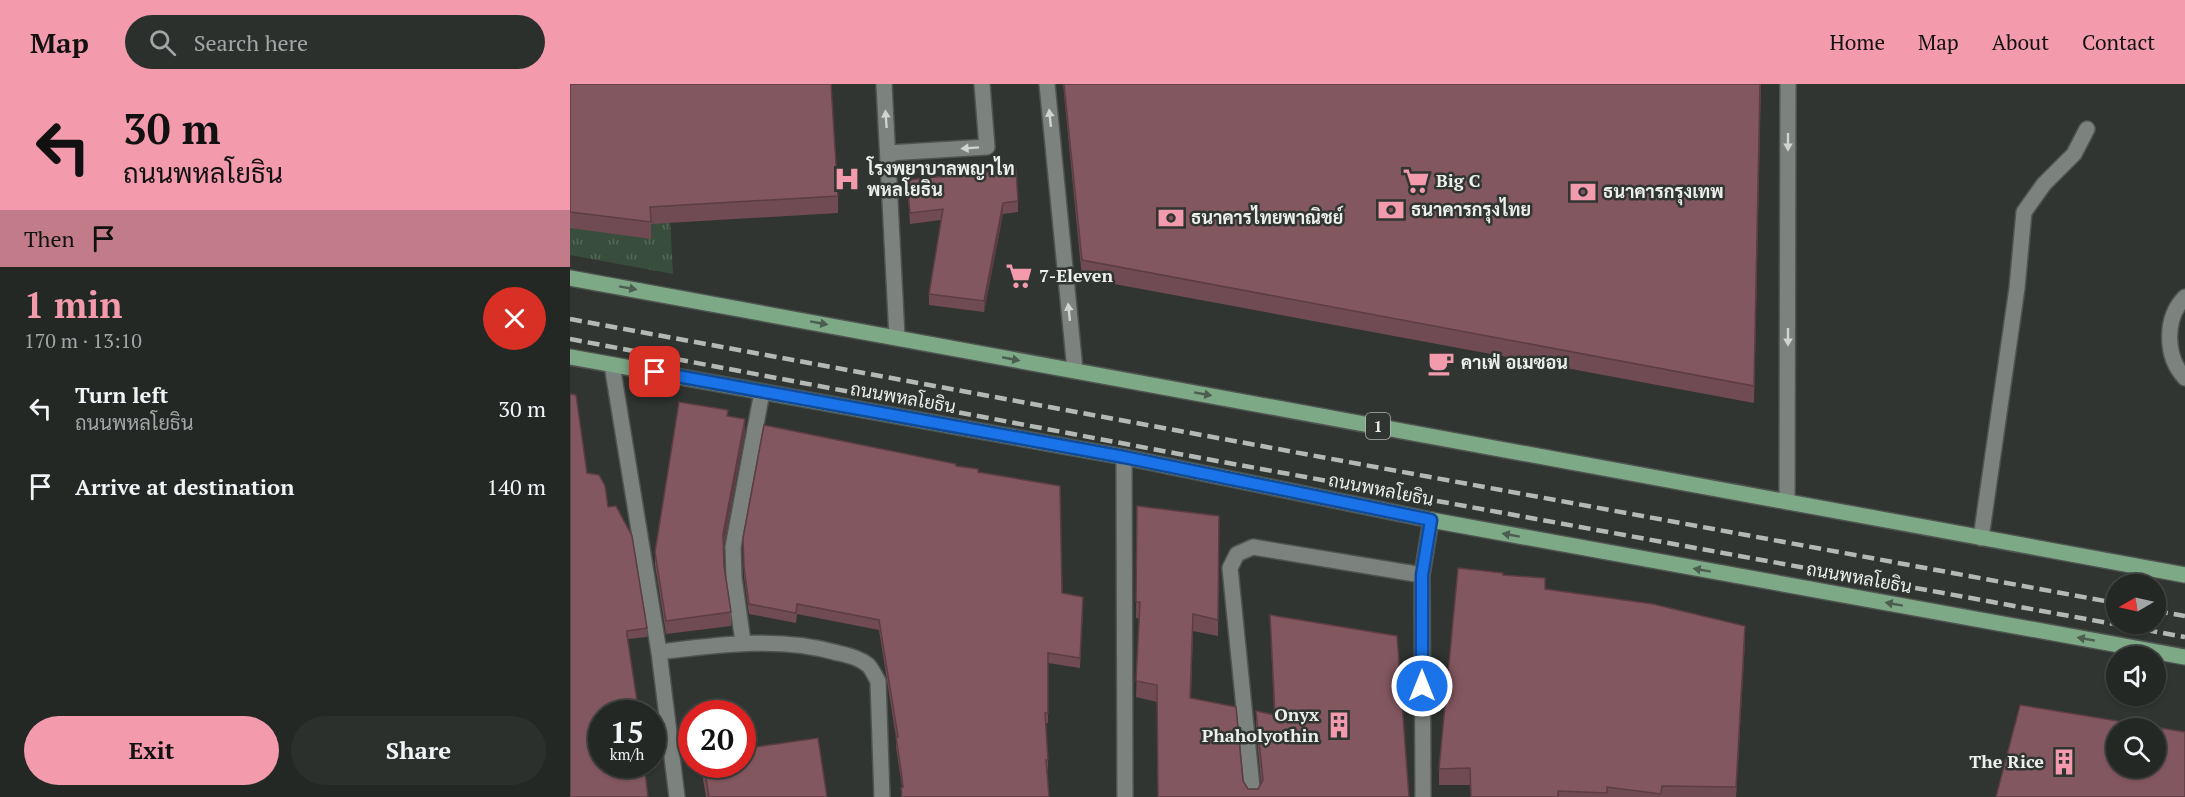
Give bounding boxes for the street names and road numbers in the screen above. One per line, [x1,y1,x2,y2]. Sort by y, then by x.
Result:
street label: ถนนพหลโยธิน [849,376,958,418]
road number: 1 [1366,413,1390,439]
street label: ถนนพหลโยธิน [1327,467,1436,511]
street label: ถนนพหลโยธิน [1805,556,1914,598]

